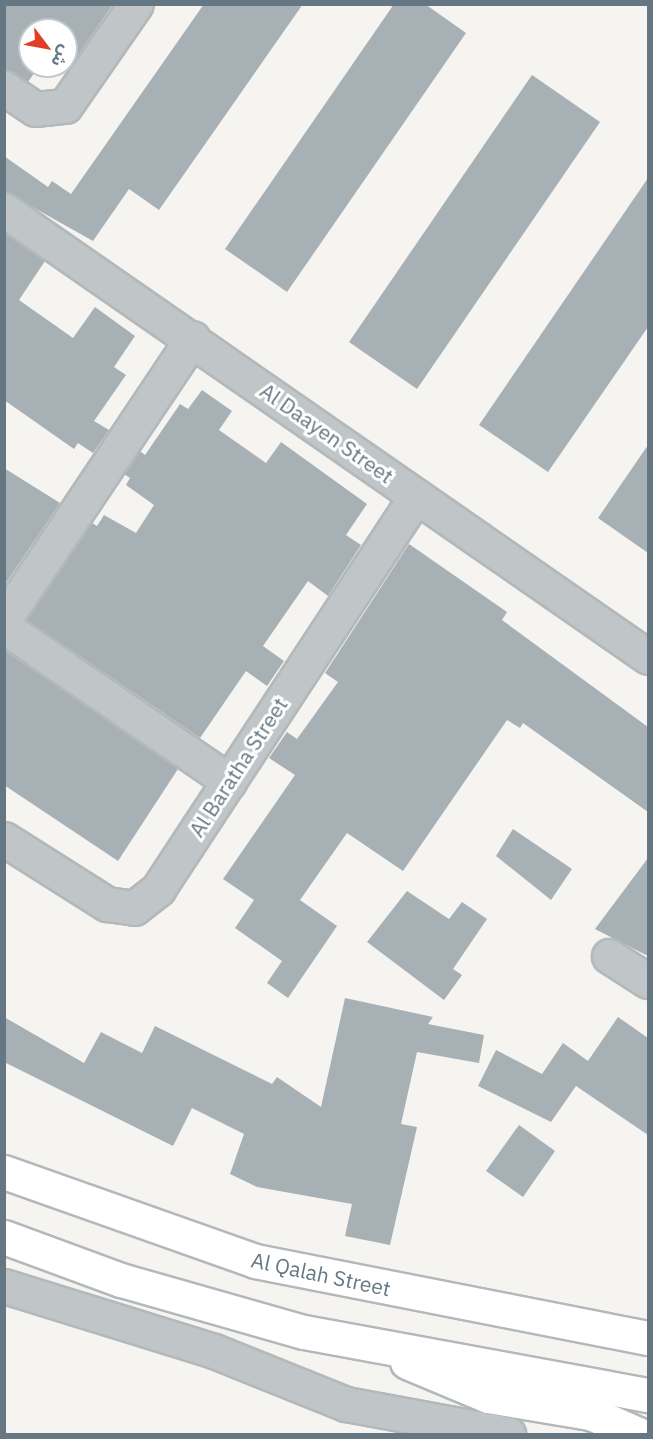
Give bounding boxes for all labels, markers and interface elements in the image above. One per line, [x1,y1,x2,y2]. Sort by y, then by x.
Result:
north arrow [18,18,78,78]
text: ش [47,42,76,71]
street label: Al Daayen Street [255,378,399,488]
street label: Al Baratha Street [184,693,292,841]
street label: Al Qalah Street [249,1247,393,1301]

